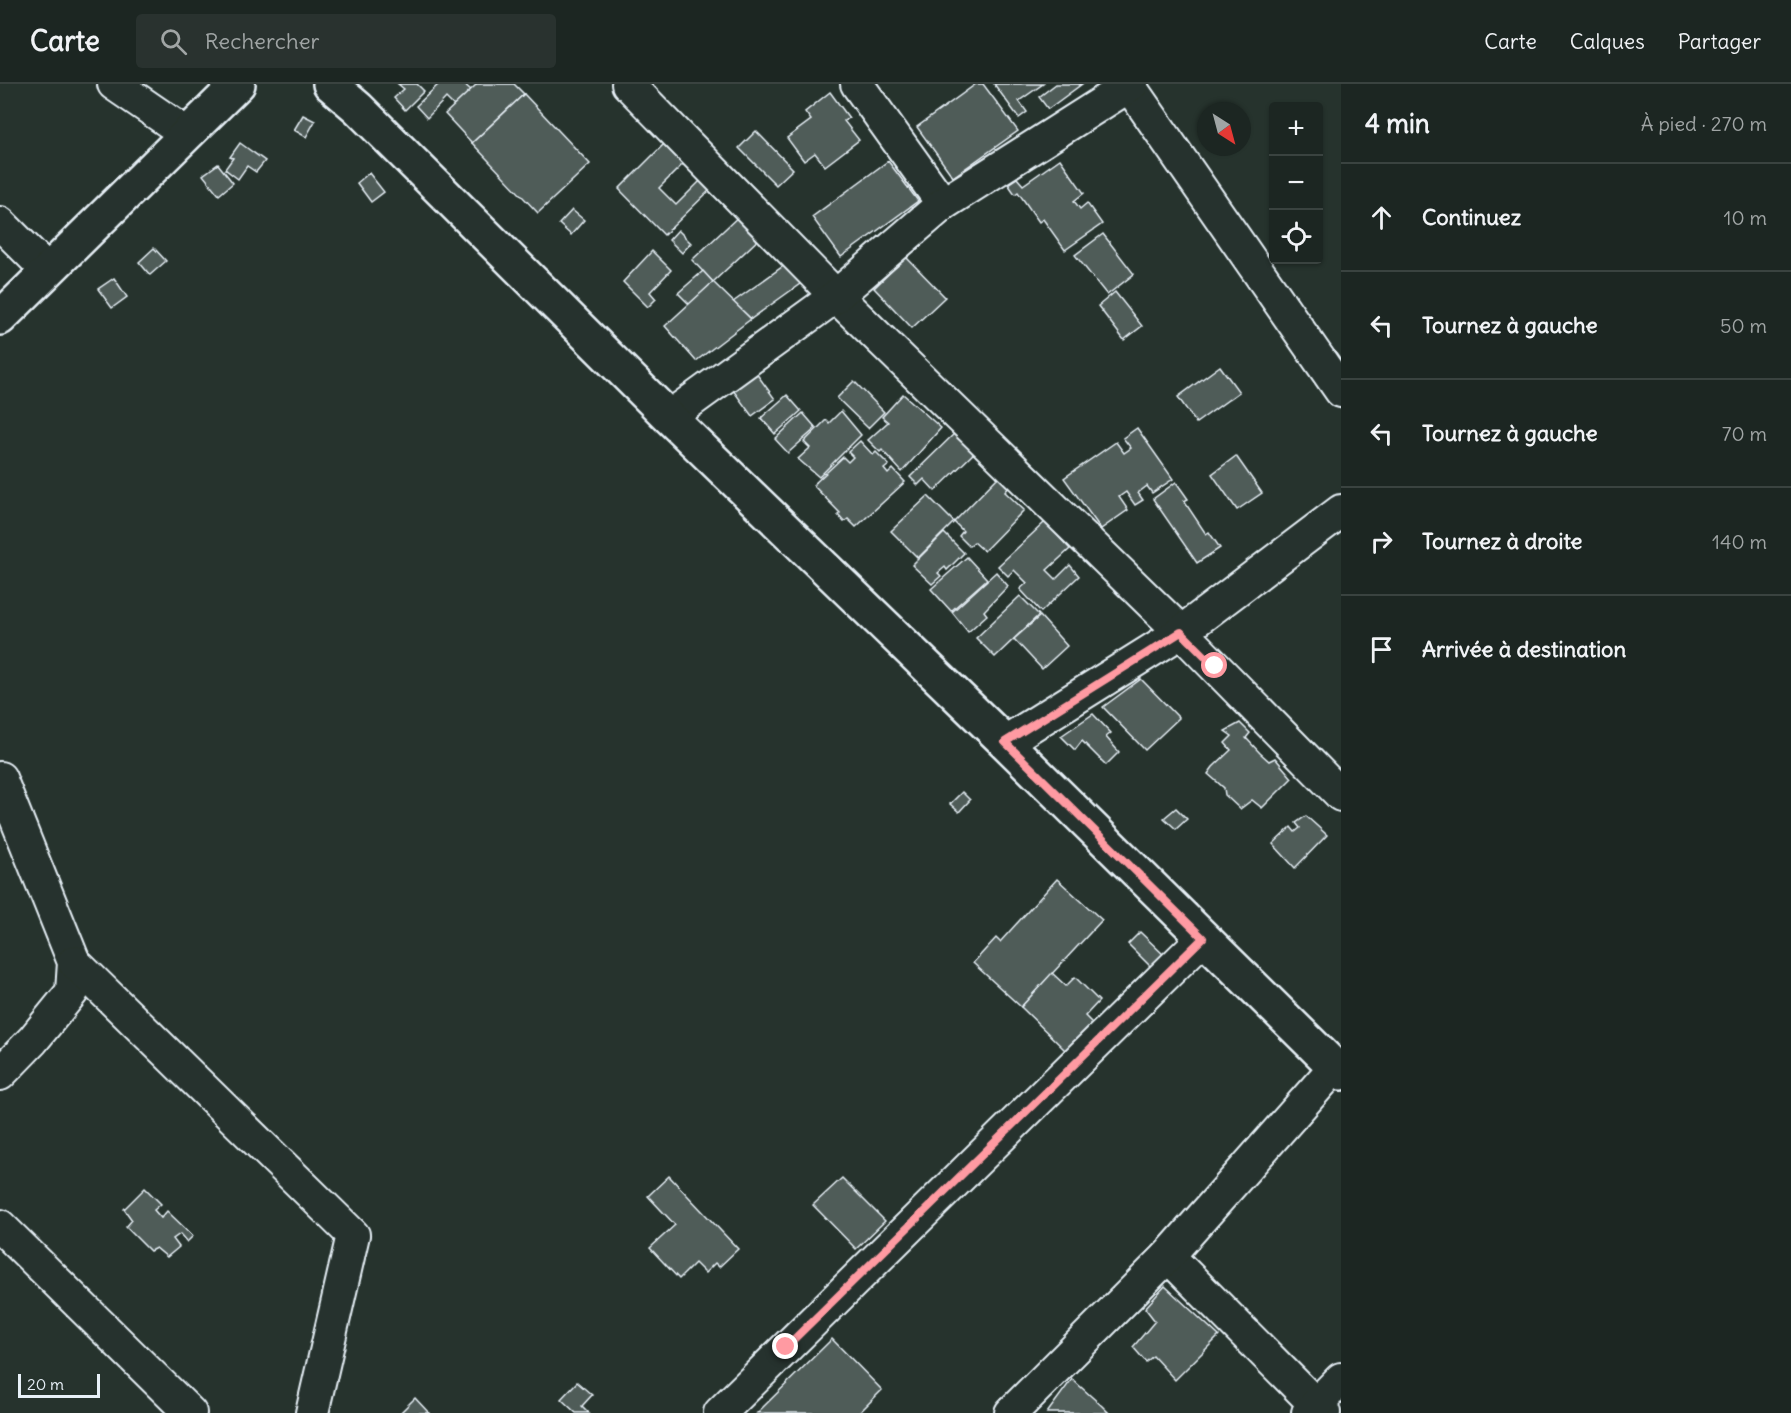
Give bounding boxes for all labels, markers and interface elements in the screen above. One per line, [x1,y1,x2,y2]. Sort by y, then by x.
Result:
search box [136,14,556,68]
text: Carte [30,23,100,59]
icon: search [157,25,190,58]
text: Rechercher [205,27,320,55]
text: Carte [1484,28,1537,55]
text: Calques [1570,28,1645,55]
text: Partager [1678,28,1761,55]
north arrow [1197,102,1251,156]
map controls [1269,102,1323,264]
button: + [1269,102,1323,156]
text: 4 min [1365,107,1430,140]
text: À pied · 270 m [1641,111,1767,136]
button: − [1269,156,1323,210]
icon: ahead [1365,201,1398,234]
text: Continuez [1422,203,1521,231]
text: 10 m [1724,205,1767,230]
button: locate [1269,210,1323,264]
icon: left [1365,309,1398,342]
text: Tournez à gauche [1422,311,1598,339]
text: 50 m [1720,313,1767,338]
icon: left [1365,417,1398,450]
text: Tournez à gauche [1422,419,1598,447]
text: 70 m [1722,421,1767,446]
icon: right [1365,525,1398,558]
text: Tournez à droite [1422,527,1582,555]
text: 140 m [1712,529,1767,554]
icon: arrive [1365,633,1398,666]
text: Arrivée à destination [1422,635,1626,663]
route start [1201,652,1227,678]
route end [772,1333,798,1359]
scale bar [18,1371,100,1398]
text: 20 m [27,1374,64,1394]

